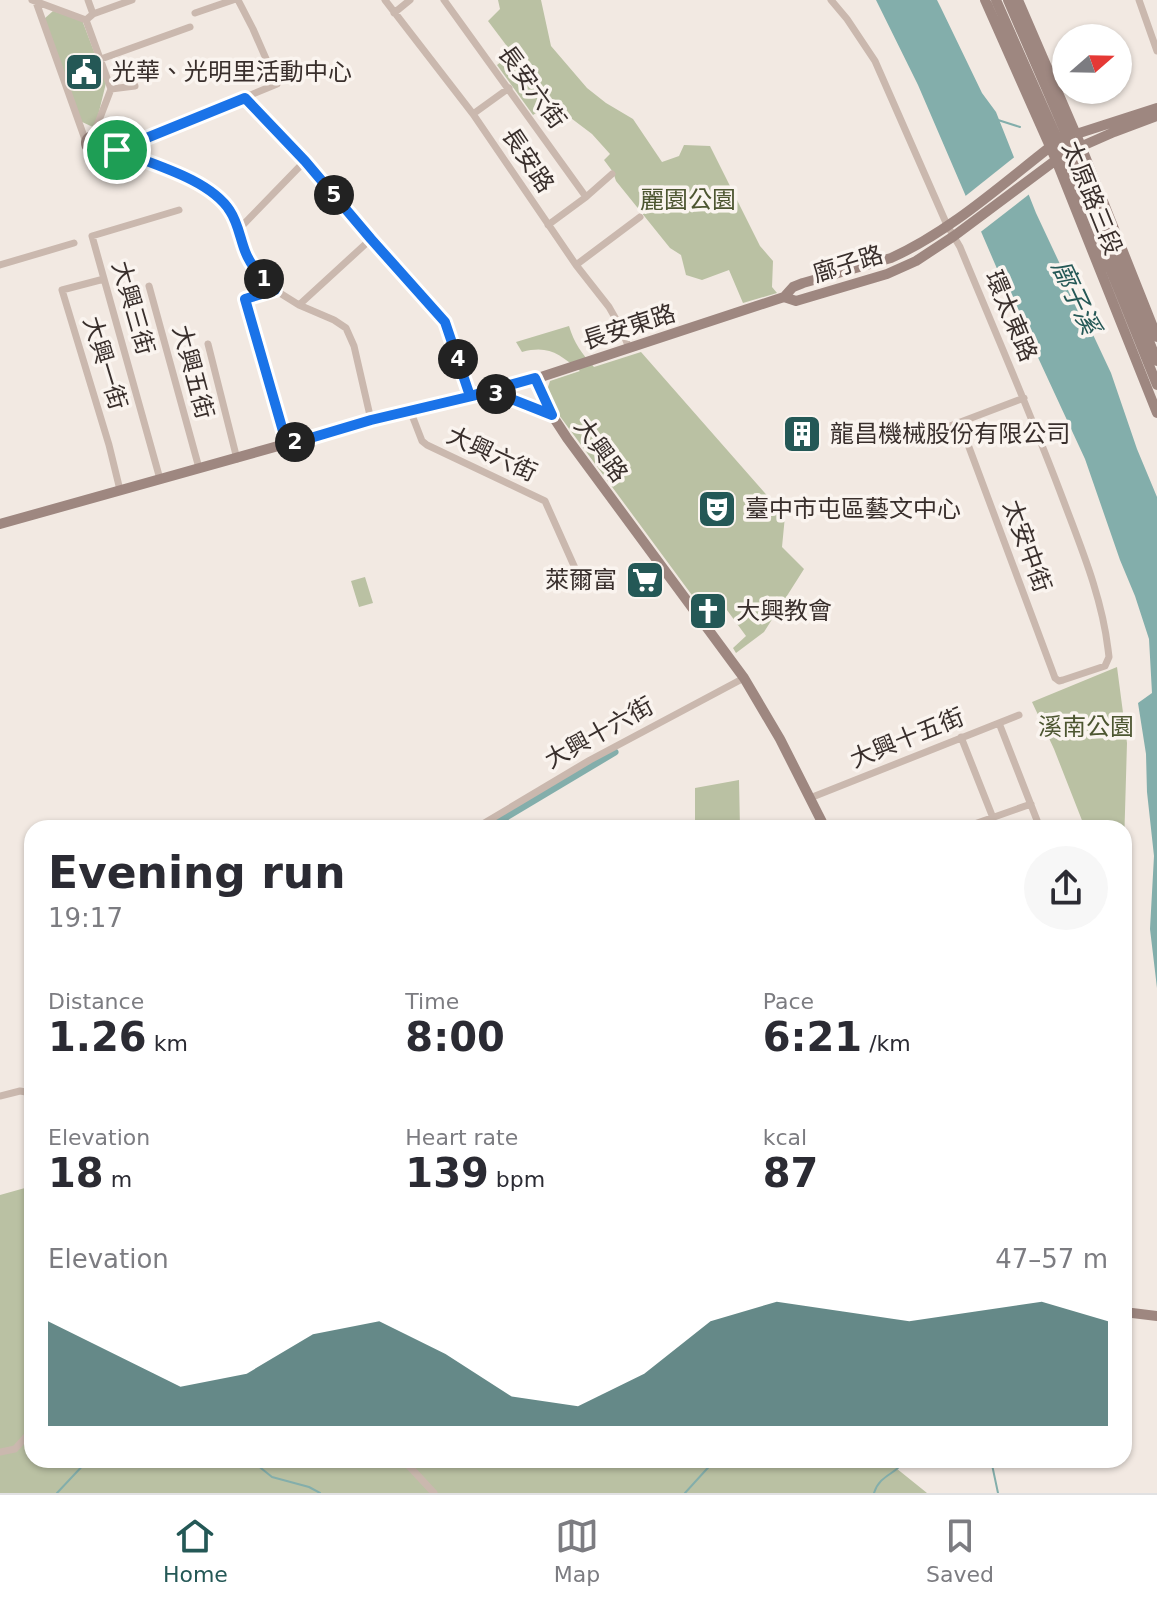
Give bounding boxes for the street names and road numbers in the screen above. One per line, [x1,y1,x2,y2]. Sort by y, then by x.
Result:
street label: 長安六街 [492,40,572,134]
street label: 長安路 [496,122,560,198]
street label: 太原路三段 [1057,137,1127,259]
street label: 廍子路 [809,240,887,288]
street label: 大興三街 [106,258,160,358]
street label: 環太東路 [979,266,1043,366]
street label: 長安東路 [579,299,679,355]
street label: 大興一街 [78,313,132,413]
street label: 大興五街 [167,322,219,422]
street label: 大興路 [569,413,633,487]
street label: 大興六街 [443,421,541,487]
street label: 太安中街 [997,496,1057,596]
street label: 大興十六街 [540,692,658,774]
street label: 大興十五街 [846,703,968,773]

